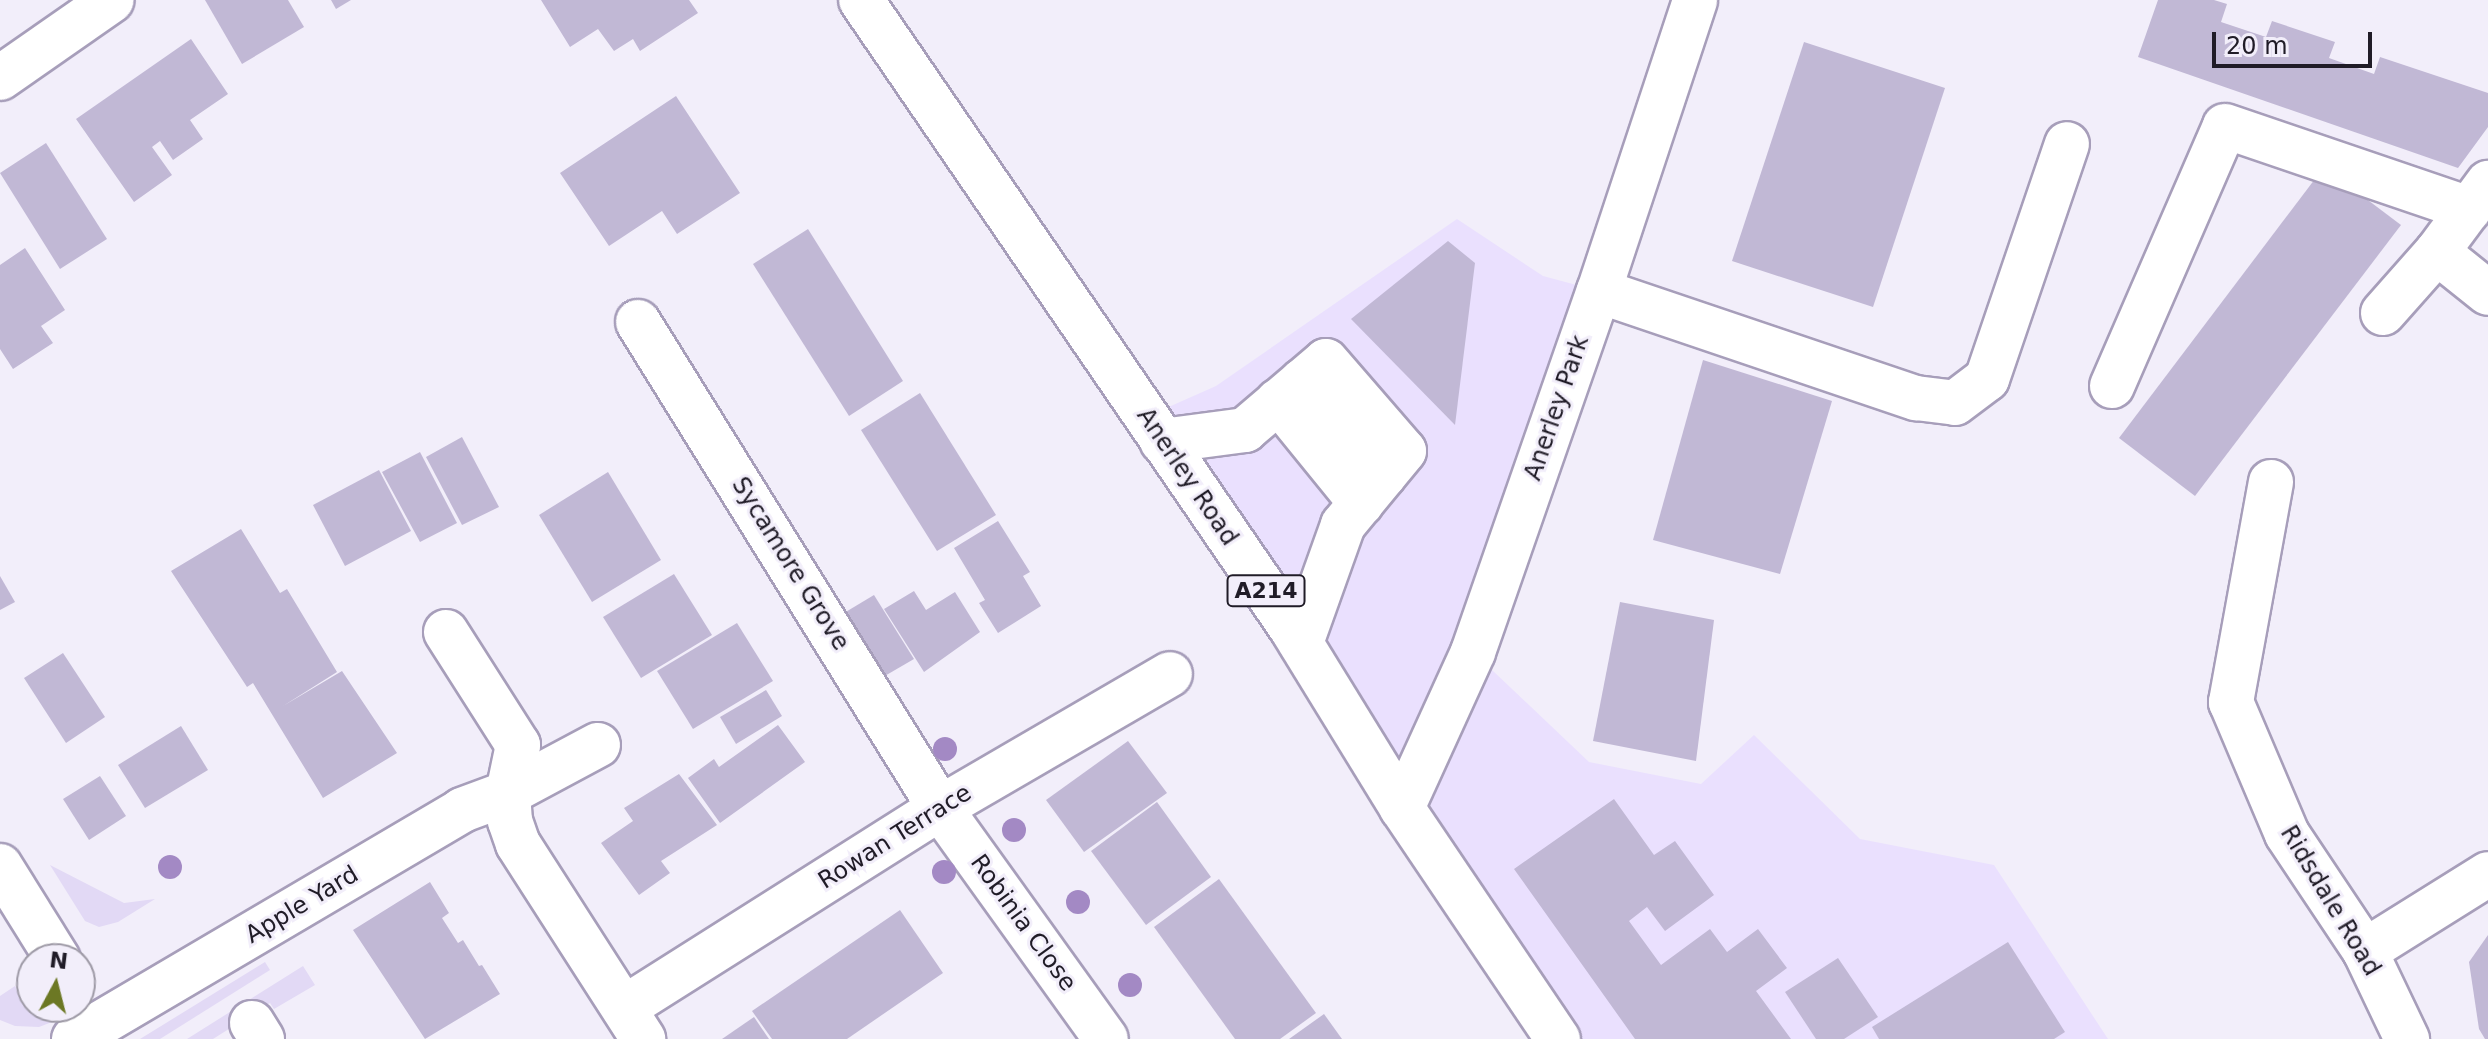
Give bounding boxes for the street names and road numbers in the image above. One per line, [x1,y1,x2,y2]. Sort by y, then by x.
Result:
street label: Anerley Park [1519,332,1595,484]
street label: Anerley Road [1130,403,1244,551]
street label: Sycamore Grove [725,472,855,656]
road number: A214 [1226,573,1306,609]
street label: Rowan Terrace [813,778,977,896]
street label: Ridsdale Road [2274,821,2386,981]
street label: Robinia Close [964,849,1082,997]
street label: Apple Yard [240,860,364,950]

